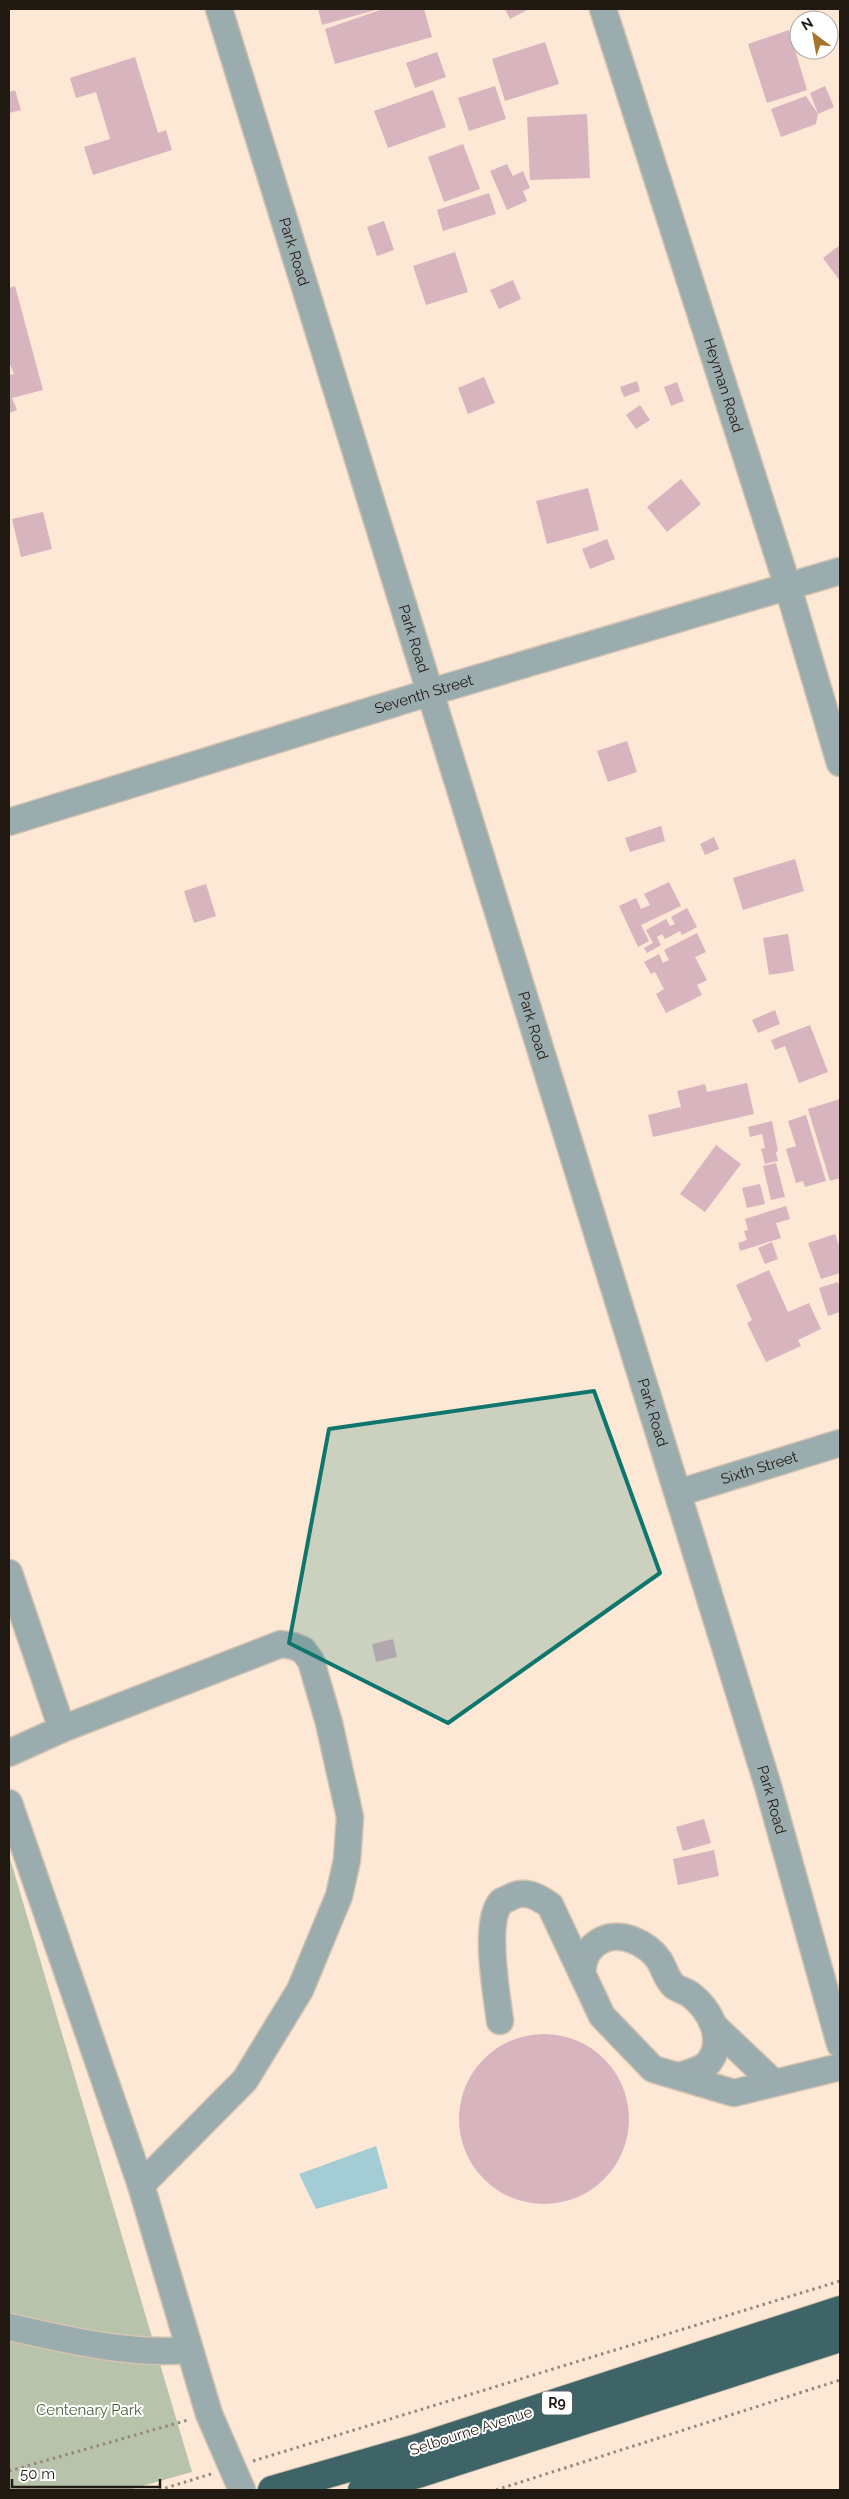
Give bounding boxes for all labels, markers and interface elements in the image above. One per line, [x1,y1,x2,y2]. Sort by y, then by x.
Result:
north arrow [789,10,839,60]
text: N [798,14,816,34]
street label: Park Road [275,215,313,288]
street label: Heyman Road [700,336,747,435]
street label: Park Road [395,602,433,675]
street label: Seventh Street [372,671,475,718]
street label: Park Road [514,989,552,1062]
street label: Park Road [634,1376,672,1449]
street label: Sixth Street [719,1448,800,1488]
street label: Park Road [753,1763,790,1836]
road number: R9 [542,2392,572,2414]
park label: Centenary Park [36,2401,142,2419]
street label: Selbourne Avenue [407,2403,535,2459]
scale bar [12,2456,160,2488]
text: 50 m [20,2465,55,2483]

